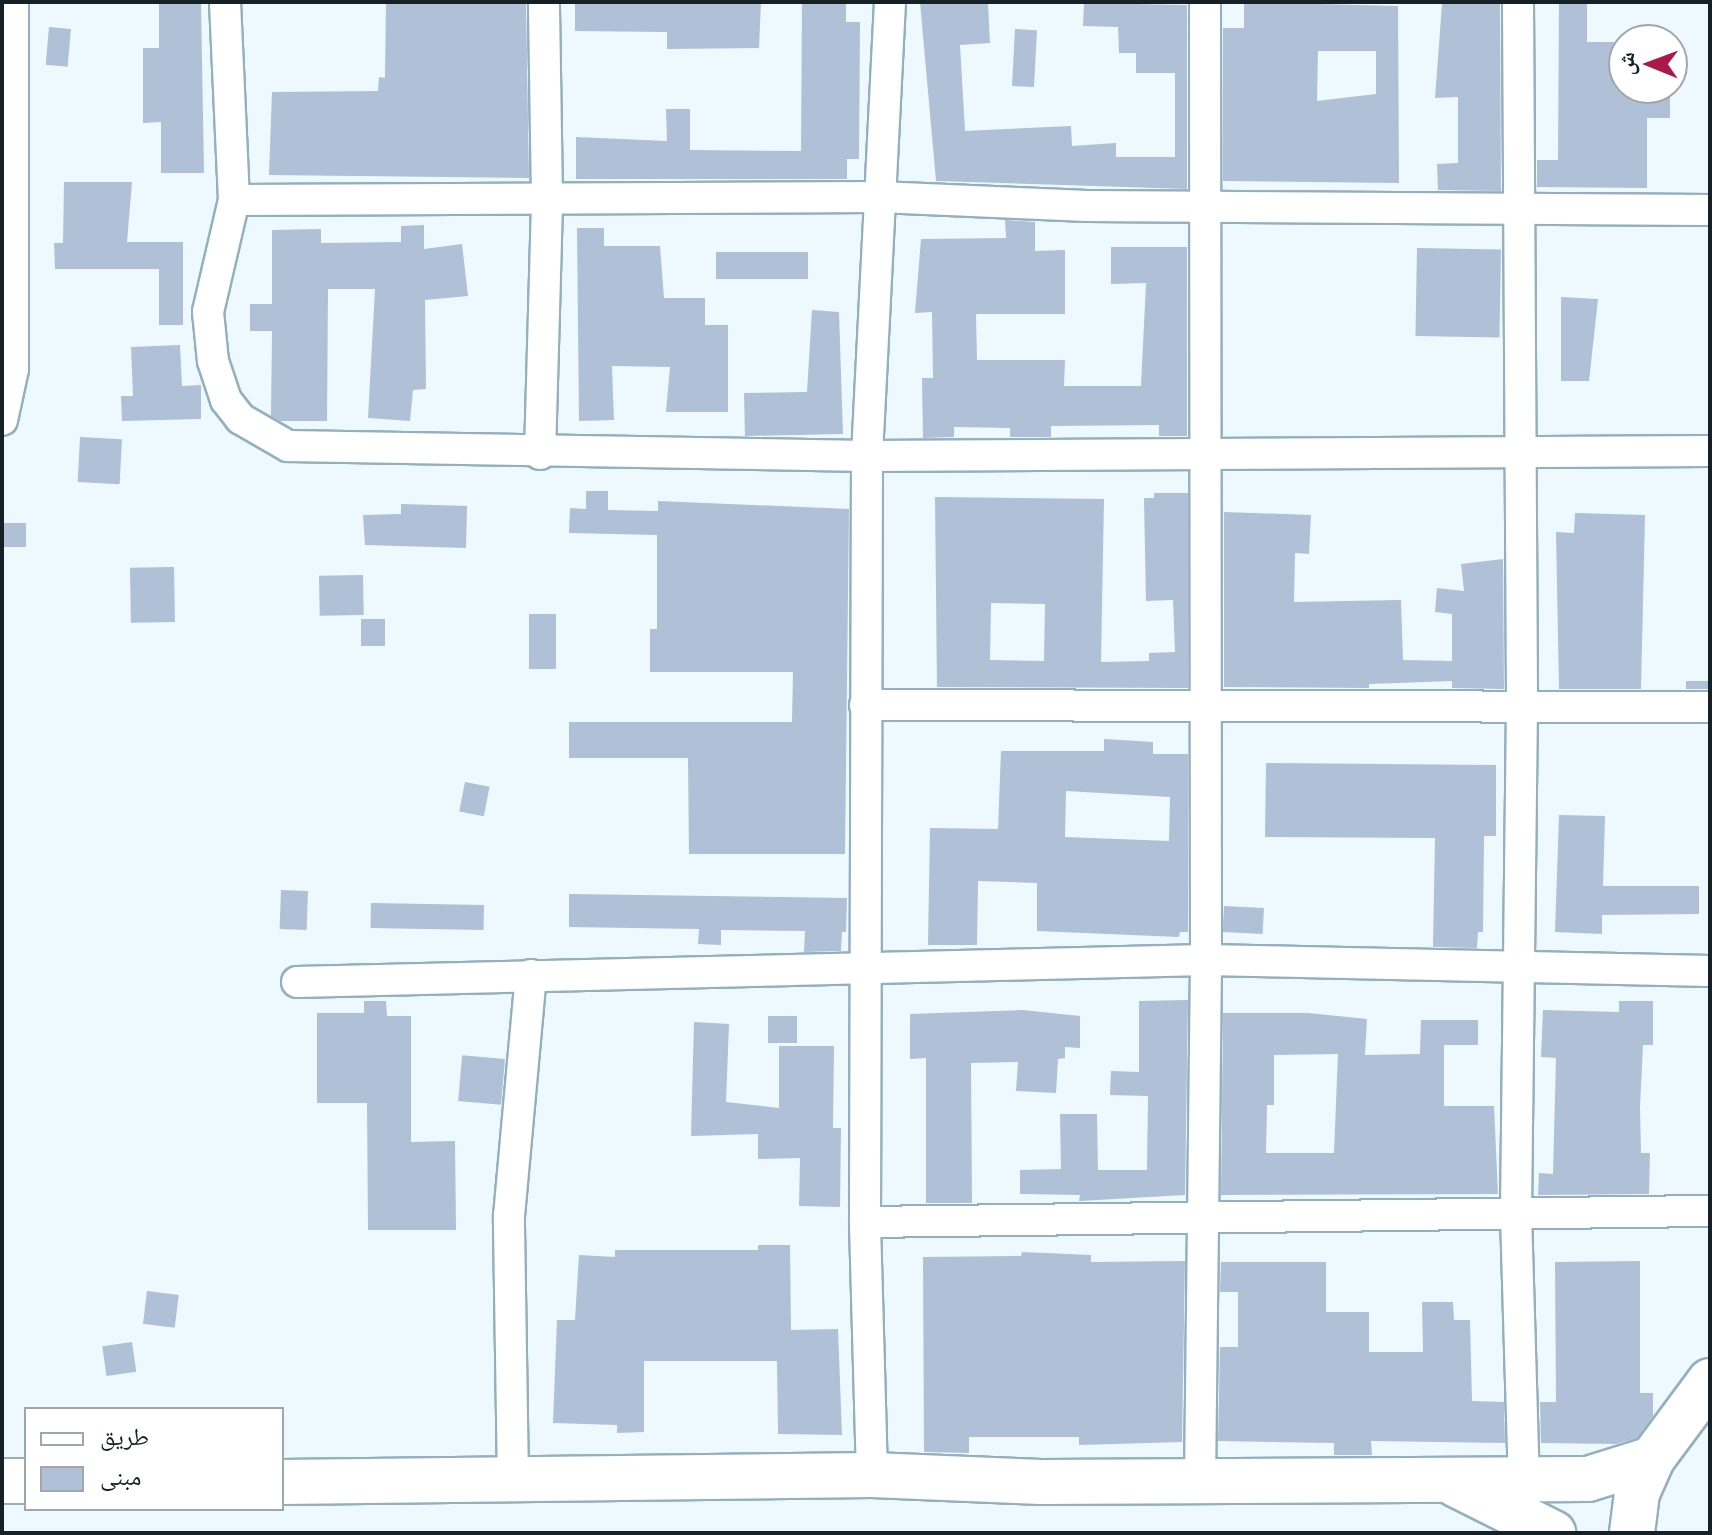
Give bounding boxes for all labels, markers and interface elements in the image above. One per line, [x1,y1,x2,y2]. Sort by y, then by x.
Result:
north arrow [1608,24,1688,104]
text: ش [1612,52,1640,76]
legend [24,1407,284,1511]
text: طريق [100,1421,149,1452]
text: مبنى [100,1461,141,1492]

